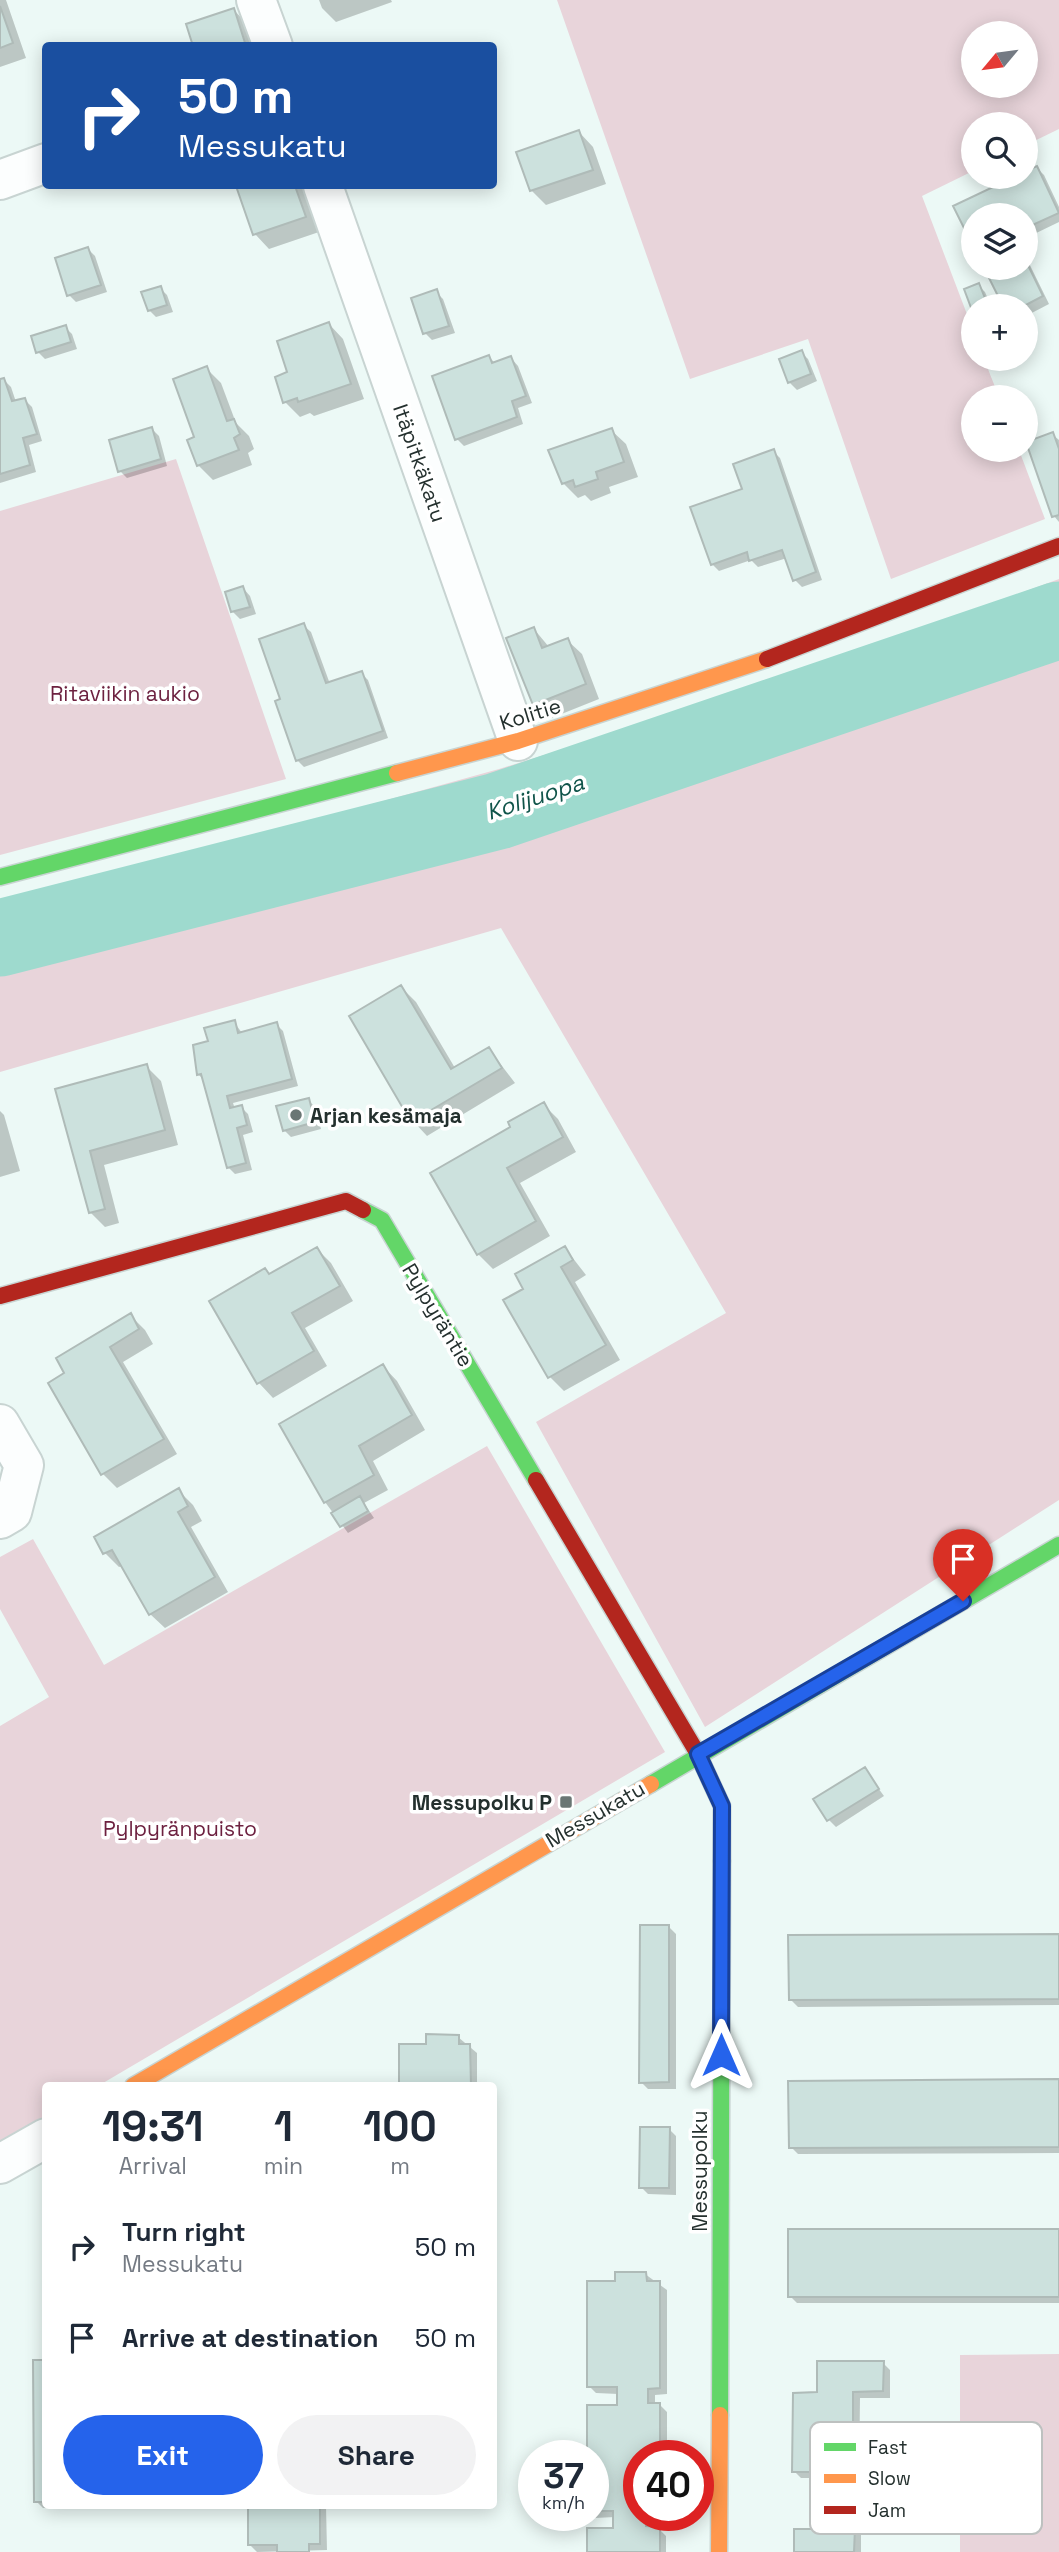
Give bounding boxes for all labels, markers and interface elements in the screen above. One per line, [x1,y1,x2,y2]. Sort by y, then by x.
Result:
north arrow [961,21,1038,98]
map controls [961,21,1038,462]
text: 50 m [178,65,293,127]
icon: right [63,70,154,161]
button: search [961,112,1038,189]
text: Messukatu [178,126,346,166]
button: layers [961,203,1038,280]
button: + [961,294,1038,371]
button: − [961,385,1038,462]
street label: Itäpitkäkatu [387,400,453,526]
park label: Ritaviikin aukio [50,680,200,707]
street label: Kolitie [496,692,564,736]
water label: Kolijuopa [482,767,588,827]
place label: Arjan kesämaja [310,1102,462,1129]
marker: Arjan kesämaja [288,1107,304,1123]
street label: Pylpyräntie [396,1258,480,1372]
pin [933,1529,993,1601]
icon: arrive [944,1540,982,1578]
street label: Messukatu [540,1775,650,1853]
place label: Messupolku P [412,1789,552,1816]
marker: Messupolku P [558,1794,574,1810]
park label: Pylpyränpuisto [103,1815,257,1842]
position arrow [684,2018,758,2092]
text: 19:31 [102,2100,203,2153]
text: 1 [274,2100,293,2153]
text: 100 [363,2100,437,2153]
street label: Messupolku [686,2110,713,2232]
text: Arrival [119,2151,187,2181]
text: min [264,2151,303,2181]
text: m [390,2151,410,2181]
text: Turn right [122,2215,246,2249]
icon: right [63,2228,101,2266]
text: 50 m [415,2230,476,2264]
text: Messukatu [122,2249,243,2279]
icon: arrive [63,2319,101,2357]
text: Arrive at destination [122,2321,379,2355]
text: 50 m [415,2321,476,2355]
button: Exit [63,2415,263,2495]
button: Share [277,2415,476,2495]
legend [810,2422,1042,2534]
text: Fast [868,2435,908,2460]
speed limit sign: 40 [623,2440,714,2531]
text: 37 [543,2454,584,2498]
text: Slow [868,2466,911,2491]
text: km/h [542,2491,585,2514]
text: Jam [868,2498,906,2523]

